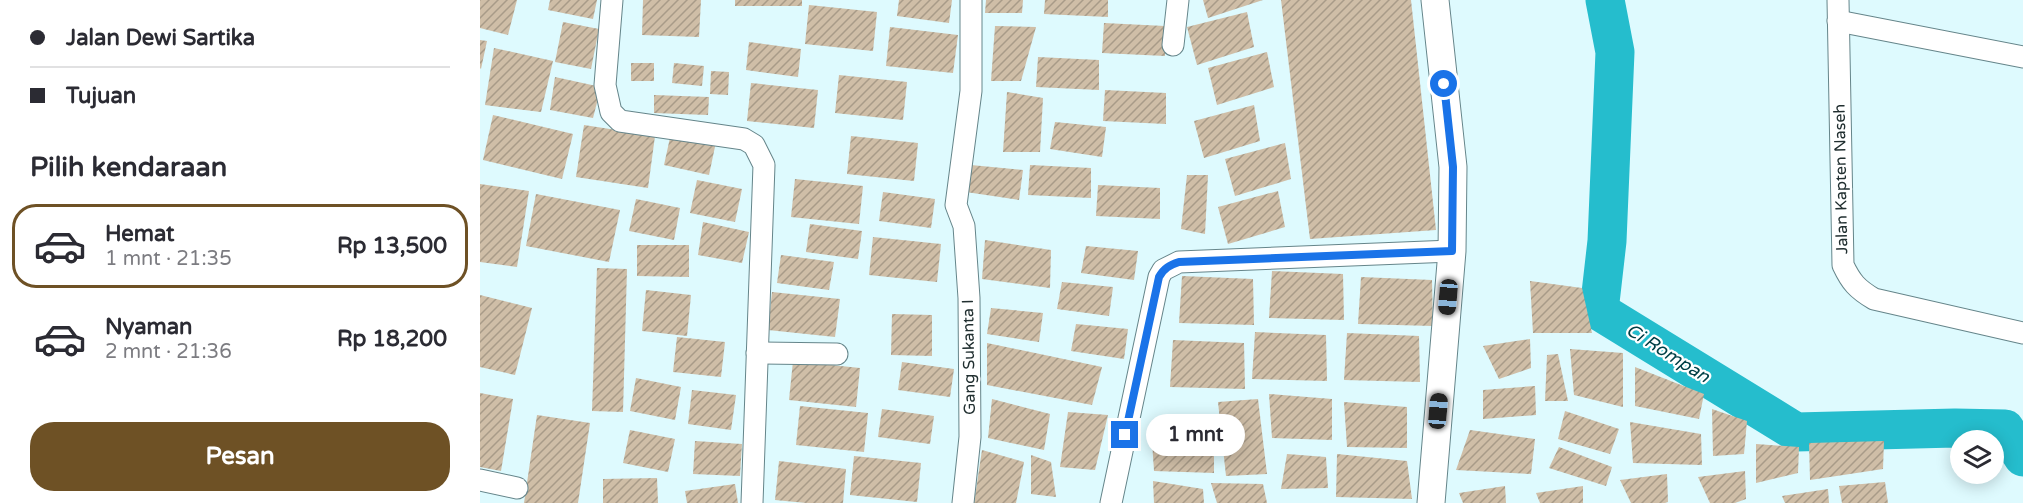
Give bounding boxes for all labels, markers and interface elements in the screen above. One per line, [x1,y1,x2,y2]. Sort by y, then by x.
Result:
text: Jalan Dewi Sartika [66,25,255,51]
route start [1430,70,1457,97]
text: Tujuan [66,83,136,109]
street label: Jalan Kapten Naseh [1830,104,1852,254]
text: Pilih kendaraan [30,151,227,184]
icon: car [33,219,87,273]
text: Hemat [105,221,174,247]
text: Rp 13,500 [337,233,447,259]
text: 1 mnt · 21:35 [105,247,232,271]
car [1437,278,1459,316]
street label: Gang Sukanta I [958,299,980,415]
icon: car [33,312,87,366]
text: Nyaman [105,314,192,340]
water label: Ci Rompan [1622,319,1715,388]
text: Rp 18,200 [337,326,447,352]
text: 2 mnt · 21:36 [105,340,232,364]
car [1427,392,1449,430]
callout: 1 mnt [1146,414,1245,456]
route end [1111,421,1138,448]
button: Pesan [30,422,450,491]
text: 1 mnt [1168,423,1223,447]
map controls [1950,430,2004,484]
button: layers [1950,430,2004,484]

